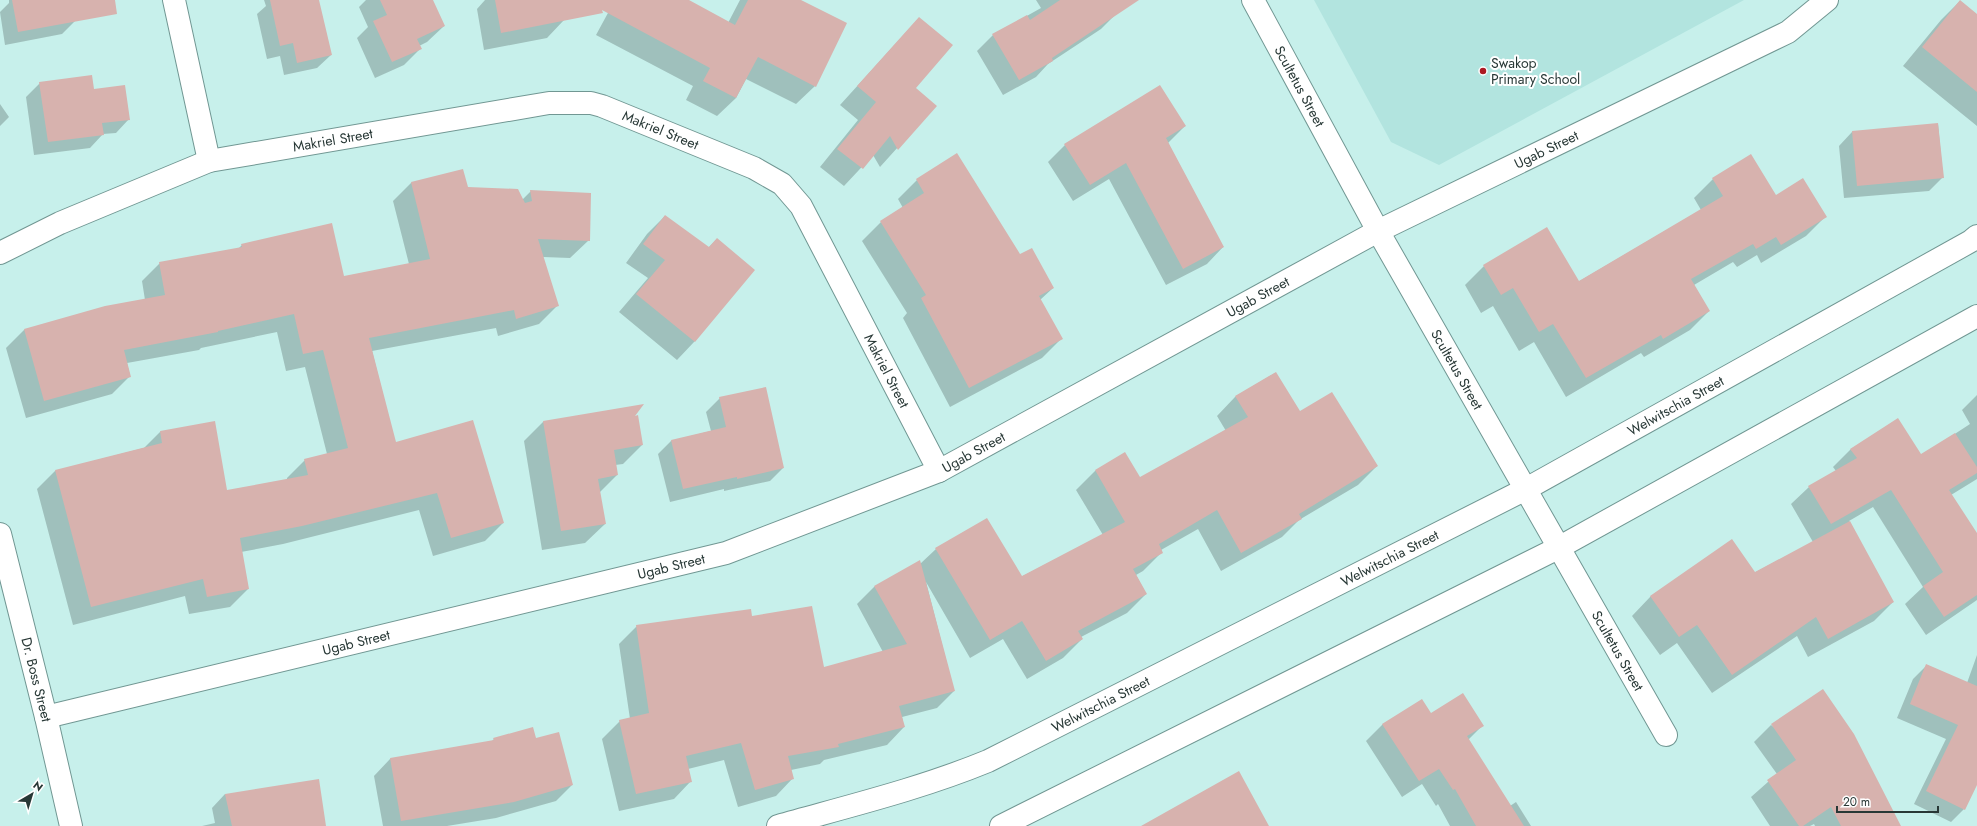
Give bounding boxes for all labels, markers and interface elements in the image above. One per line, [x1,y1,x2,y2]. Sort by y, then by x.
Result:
street label: Scultetus Street [1270,42,1330,131]
place label: Swakop Primary School [1491,53,1580,89]
marker: Swakop Primary School [1478,66,1488,76]
street label: Makriel Street [619,105,702,155]
street label: Makriel Street [291,123,375,157]
street label: Ugab Street [1511,125,1582,173]
street label: Ugab Street [1223,271,1293,322]
street label: Scultetus Street [1426,325,1488,414]
street label: Makriel Street [859,330,915,412]
street label: Welwitschia Street [1624,370,1728,441]
street label: Ugab Street [938,427,1009,478]
street label: Welwitschia Street [1337,524,1443,591]
street label: Ugab Street [635,548,708,584]
street label: Scultetus Street [1587,607,1649,695]
street label: Ugab Street [320,624,393,660]
street label: Dr. Boss Street [16,635,57,724]
street label: Welwitschia Street [1048,671,1154,737]
north arrow [12,774,52,814]
text: N [30,777,47,795]
scale bar [1837,788,1938,814]
text: 20 m [1843,793,1870,811]

